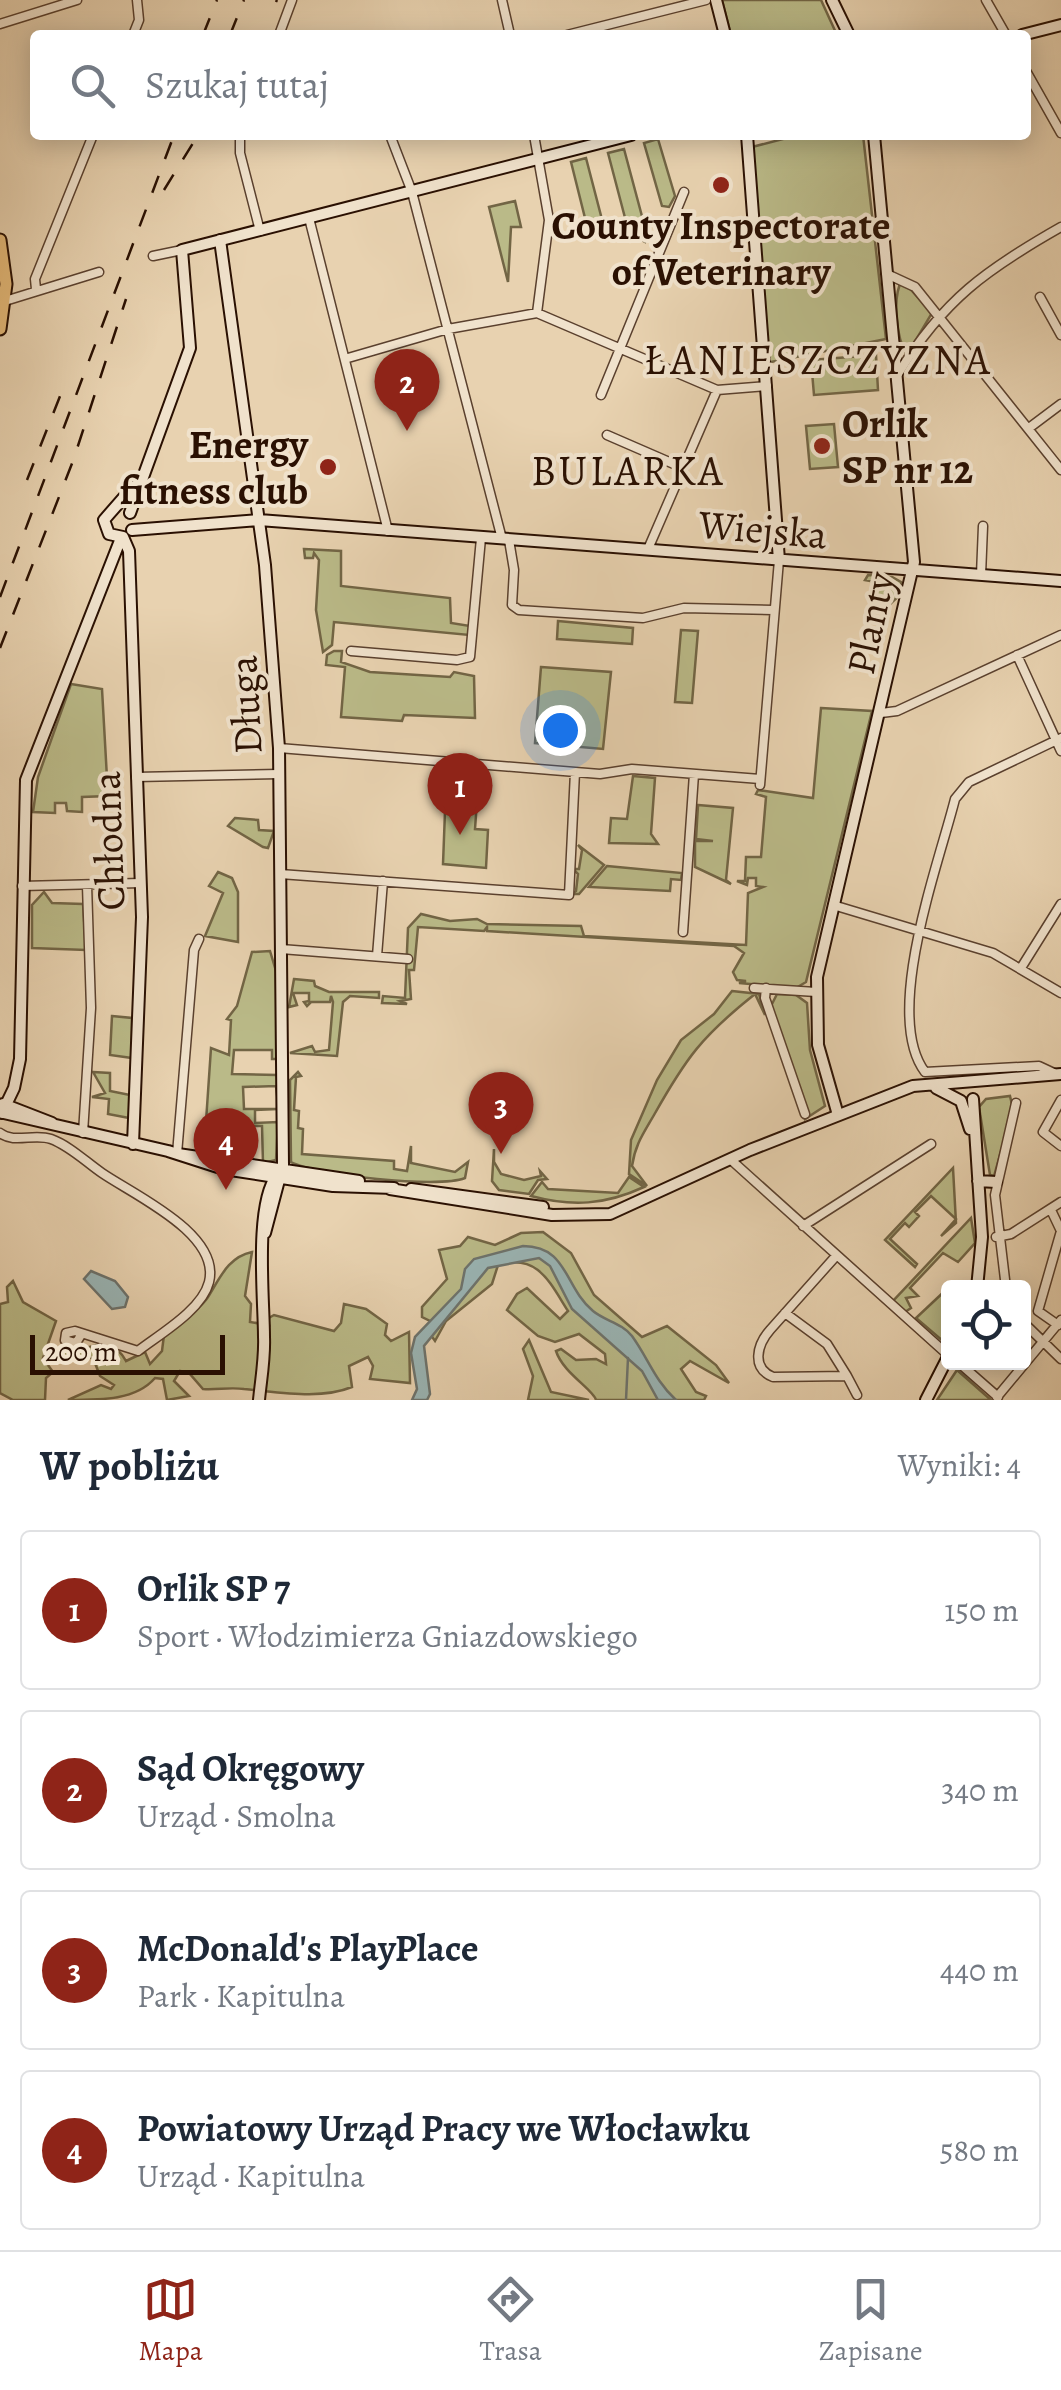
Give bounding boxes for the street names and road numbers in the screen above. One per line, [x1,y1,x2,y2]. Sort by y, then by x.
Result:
street label: Wiejska [695,496,830,563]
street label: Planty [833,566,908,679]
street label: Długa [215,654,276,756]
street label: Chłodna [79,770,138,911]

